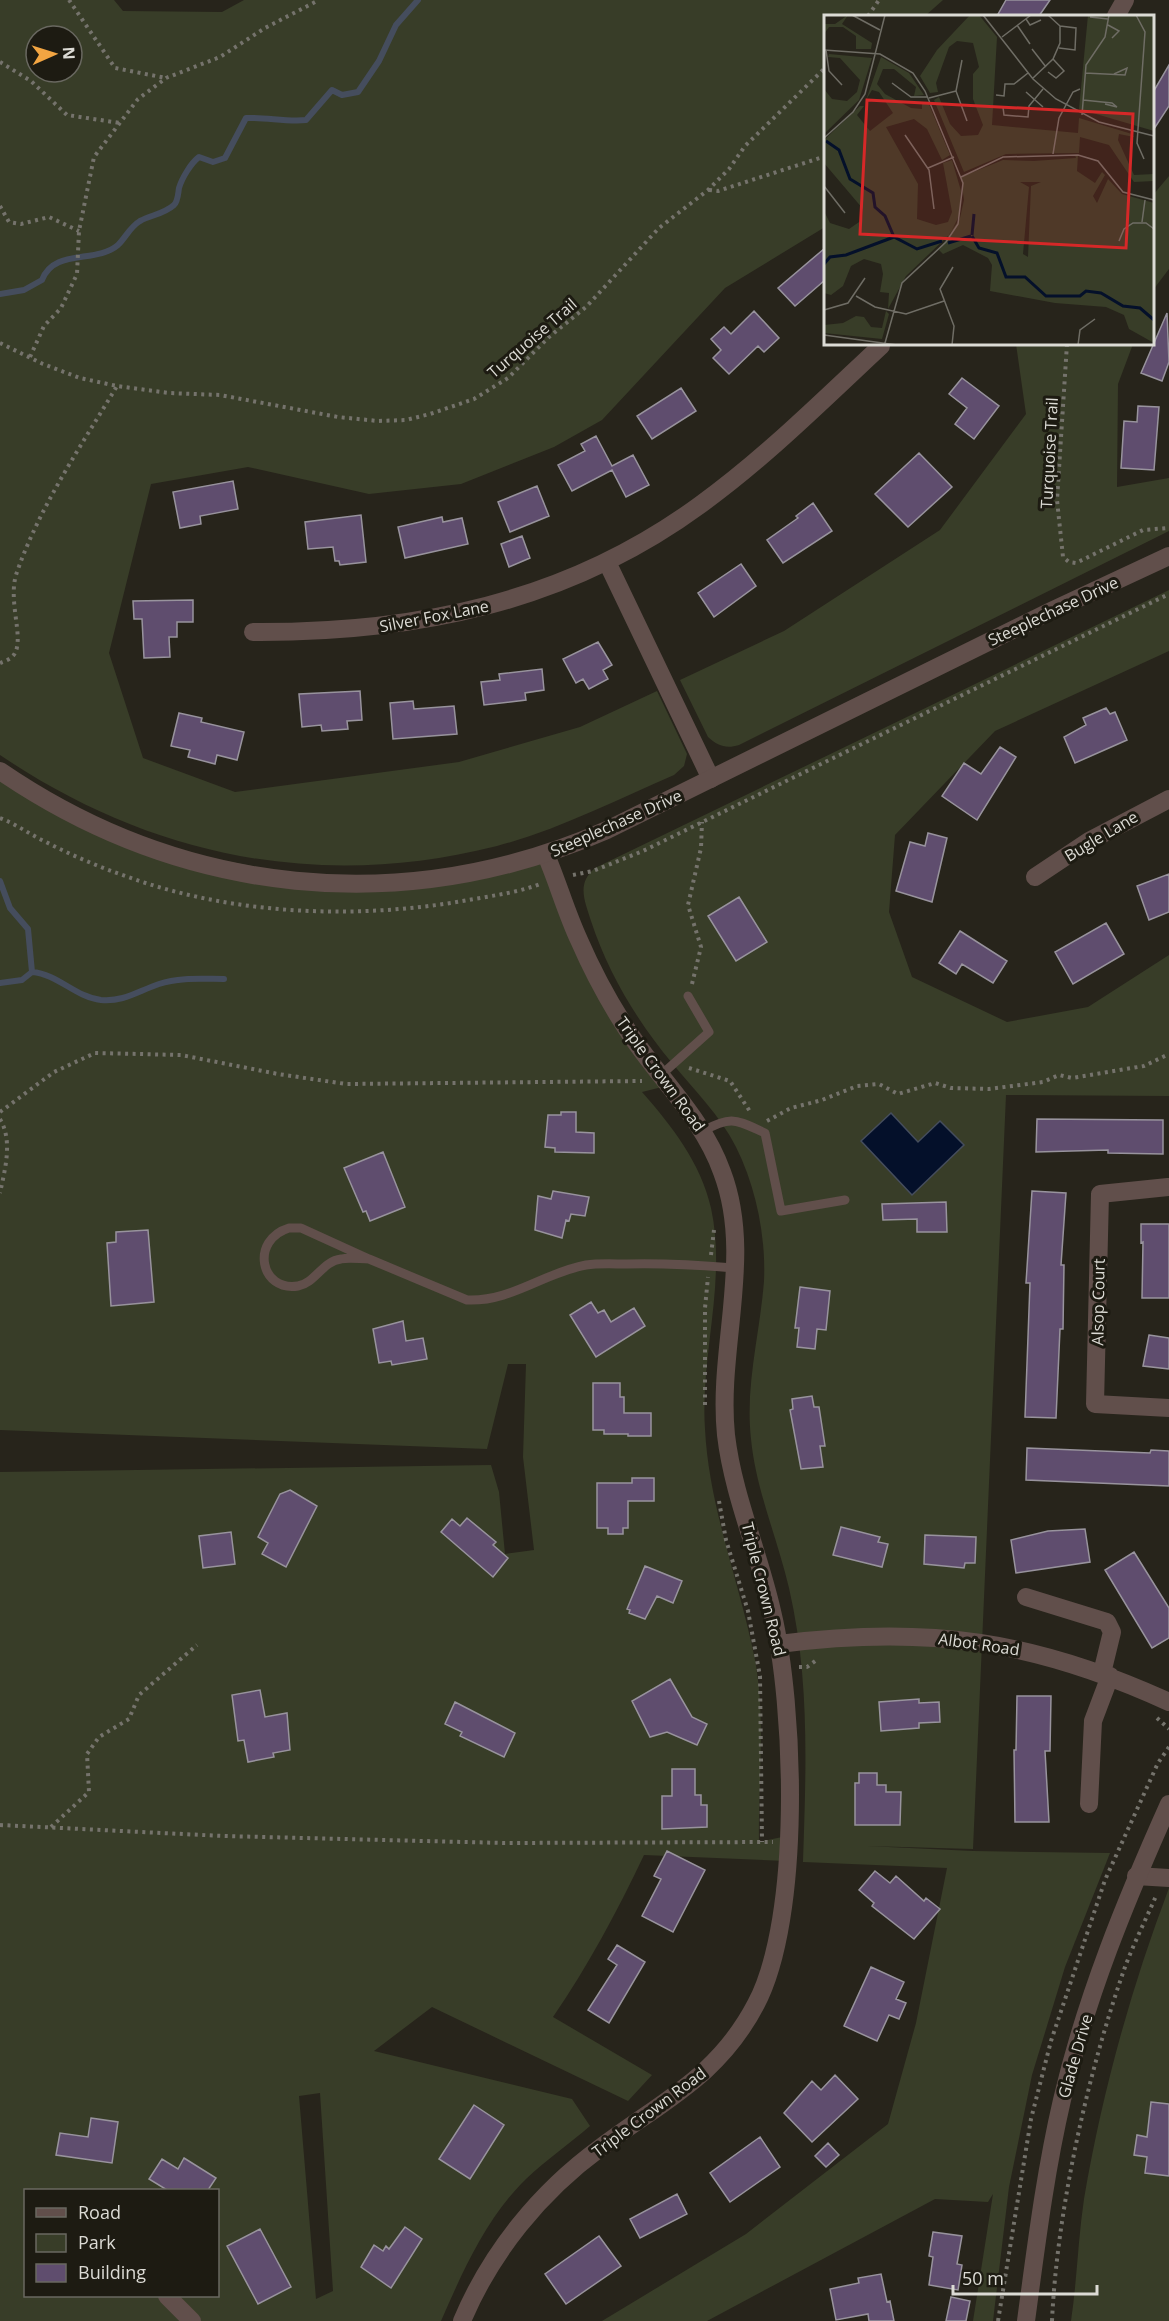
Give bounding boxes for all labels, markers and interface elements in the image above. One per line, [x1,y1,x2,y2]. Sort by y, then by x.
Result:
inset map [824,15,1154,345]
north arrow [24,24,84,84]
text: N [58,46,80,60]
street label: Turquoise Trail [483,293,581,383]
street label: Turquoise Trail [1035,397,1063,509]
street label: Steeplechase Drive [984,571,1122,651]
street label: Silver Fox Lane [377,595,491,637]
street label: Steeplechase Drive [547,784,685,862]
street label: Bugle Lane [1060,805,1142,867]
street label: Triple Crown Road [612,1012,710,1136]
street label: Alsop Court [1086,1258,1110,1346]
street label: Triple Crown Road [737,1520,791,1658]
street label: Albot Road [937,1627,1021,1661]
street label: Glade Drive [1052,2011,1098,2101]
street label: Triple Crown Road [588,2062,710,2162]
legend [24,2189,219,2297]
text: Road [78,2200,121,2224]
text: Park [78,2230,116,2254]
scale bar [953,2258,1097,2296]
text: Building [78,2260,146,2284]
text: 50 m [962,2266,1004,2290]

